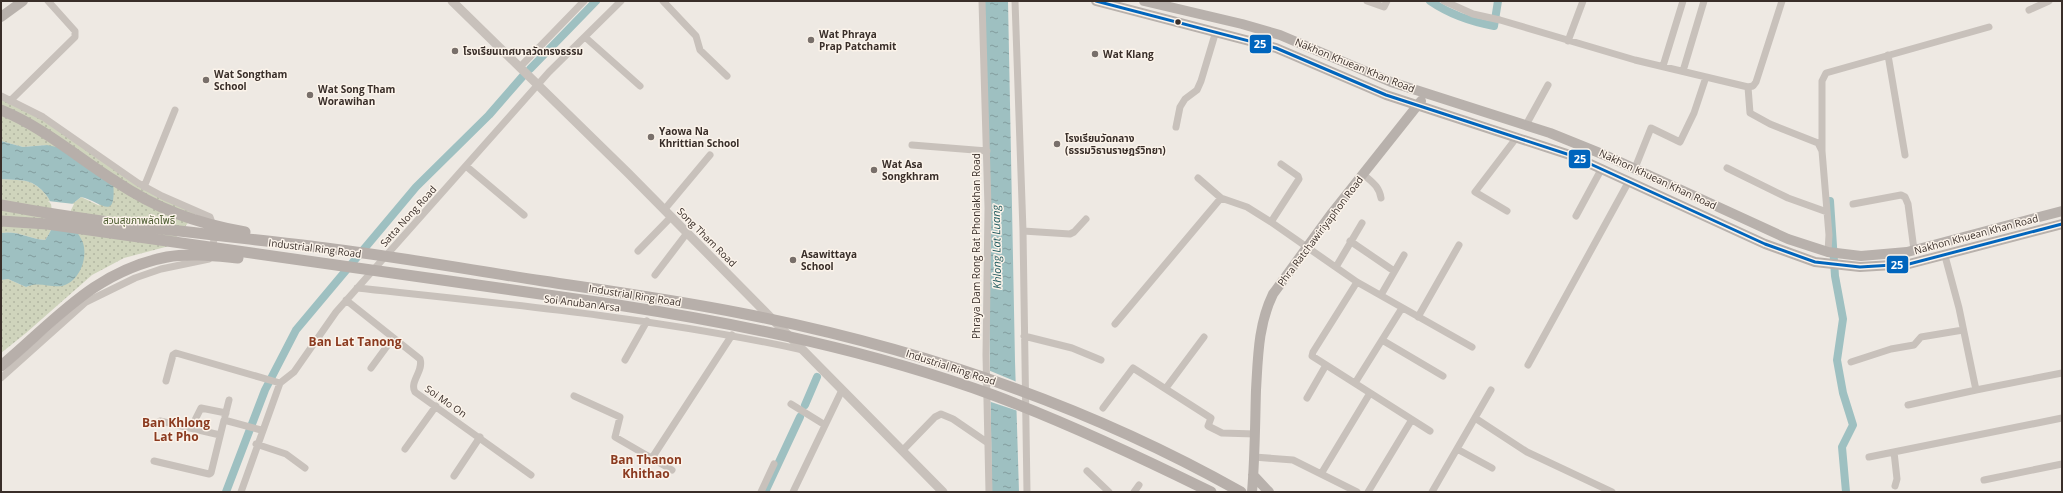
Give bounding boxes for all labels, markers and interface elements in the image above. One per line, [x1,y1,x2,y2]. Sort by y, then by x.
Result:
unlabelled marker [1173,17,1183,27]
place label: Wat Phraya Prap Patchamit [819,27,897,53]
line badge: 25 [1249,34,1272,54]
marker: Wat Phraya Prap Patchamit [806,35,816,45]
street label: Nakhon Khuean Khan Road [1293,35,1417,95]
text: 25 [1254,36,1266,51]
place label: โรงเรียนเทศบาลวัดทรงธรรม [463,44,583,58]
marker: โรงเรียนเทศบาลวัดทรงธรรม [450,46,460,56]
place label: Wat Klang [1103,47,1154,61]
marker: Wat Klang [1090,49,1100,59]
place label: Wat Songtham School [214,67,288,93]
marker: Wat Songtham School [201,75,211,85]
place label: Wat Song Tham Worawihan [318,82,396,108]
marker: Wat Song Tham Worawihan [305,90,315,100]
place label: Yaowa Na Khrittian School [659,124,739,150]
place label: โรงเรียนวัดกลาง (ธรรมวิธานราษฎร์วิทยา) [1065,131,1166,157]
marker: Yaowa Na Khrittian School [646,132,656,142]
marker: โรงเรียนวัดกลาง (ธรรมวิธานราษฎร์วิทยา) [1052,139,1062,149]
street label: Nakhon Khuean Khan Road [1597,146,1719,212]
line badge: 25 [1568,149,1591,169]
text: 25 [1574,151,1586,166]
street label: Phraya Dam Rong Rat Phonlakhan Road [969,153,983,339]
place label: Wat Asa Songkhram [882,157,939,183]
marker: Wat Asa Songkhram [869,165,879,175]
street label: Phra Ratchawiriyaphon Road [1274,173,1366,289]
street label: Satta Nong Road [377,182,439,250]
water label: Khlong Lat Luang [988,203,1004,289]
street label: Song Tham Road [674,204,740,270]
street label: Nakhon Khuean Khan Road [1912,211,2040,257]
park label: สวนสุขภาพลัดโพธิ์ [103,213,175,227]
street label: Industrial Ring Road [268,235,362,261]
place label: Asawittaya School [801,247,857,273]
marker: Asawittaya School [788,255,798,265]
line badge: 25 [1886,255,1909,274]
text: 25 [1891,257,1903,272]
street label: Industrial Ring Road [588,281,682,309]
street label: Soi Anuban Arsa [543,291,621,315]
district label: Ban Lat Tanong [309,333,402,350]
street label: Industrial Ring Road [904,346,998,388]
street label: Soi Mo On [422,381,470,421]
district label: Ban Khlong Lat Pho [142,414,210,445]
district label: Ban Thanon Khithao [610,451,682,482]

